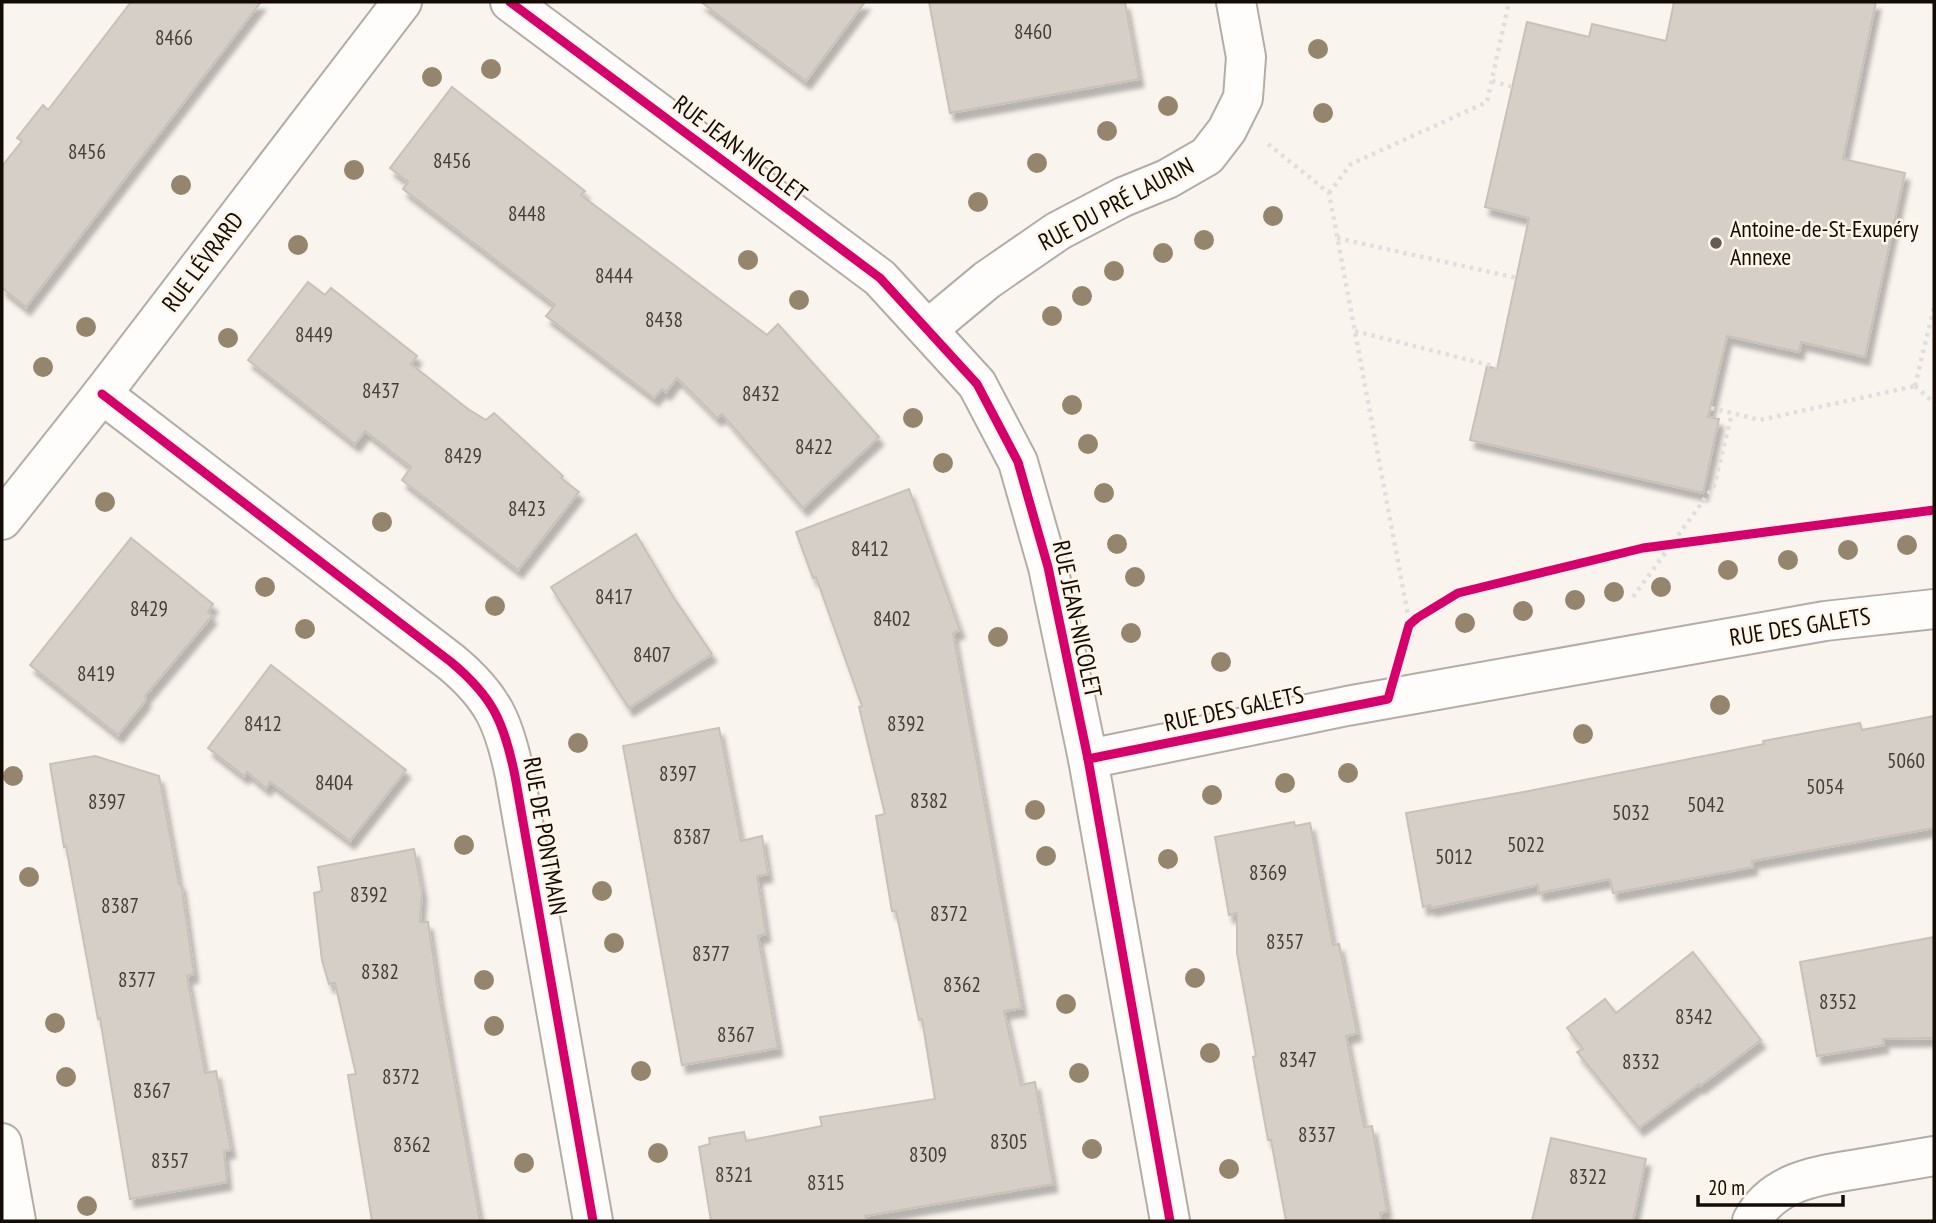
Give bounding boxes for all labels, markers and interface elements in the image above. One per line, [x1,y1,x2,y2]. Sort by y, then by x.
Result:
house number: 8460 [1014,18,1052,45]
house number: 8466 [155,24,193,51]
street label: RUE JEAN-NICOLET [667,88,814,209]
house number: 8456 [68,138,106,165]
house number: 8456 [433,147,471,174]
street label: RUE DU PRÉ LAURIN [1033,150,1199,257]
house number: 8448 [508,200,546,227]
street label: RUE LÉVRARD [155,206,250,318]
place label: Antoine-de-St-Exupéry Annexe [1730,213,1918,272]
marker: Antoine-de-St-Exupéry Annexe [1708,235,1724,251]
house number: 8444 [595,262,633,289]
house number: 8438 [645,306,683,333]
house number: 8449 [295,321,333,348]
house number: 8437 [362,377,400,404]
house number: 8432 [742,380,780,407]
house number: 8422 [795,433,833,460]
house number: 8429 [444,442,482,469]
house number: 8423 [508,495,546,522]
house number: 8412 [851,535,889,562]
street label: RUE JEAN-NICOLET [1046,537,1109,701]
house number: 8417 [595,583,633,610]
house number: 8429 [130,595,168,622]
street label: RUE DES GALETS [1727,600,1873,653]
house number: 8402 [873,605,911,632]
house number: 8407 [633,641,671,668]
house number: 8419 [77,660,115,687]
street label: RUE DES GALETS [1161,679,1307,738]
house number: 8412 [244,710,282,737]
house number: 8392 [887,710,925,737]
house number: 5060 [1887,747,1925,774]
street label: RUE DE PONTMAIN [516,754,575,917]
house number: 8397 [659,760,697,787]
house number: 8404 [315,769,353,796]
house number: 5054 [1806,773,1844,800]
house number: 8382 [910,787,948,814]
house number: 8397 [88,788,126,815]
house number: 5042 [1687,791,1725,818]
house number: 5032 [1612,799,1650,826]
house number: 8387 [673,823,711,850]
house number: 5022 [1507,831,1545,858]
house number: 5012 [1435,843,1473,870]
house number: 8369 [1249,859,1287,886]
house number: 8392 [350,881,388,908]
house number: 8387 [101,892,139,919]
house number: 8372 [930,900,968,927]
house number: 8357 [1266,928,1304,955]
house number: 8377 [692,940,730,967]
house number: 8382 [361,958,399,985]
house number: 8377 [118,966,156,993]
house number: 8362 [943,971,981,998]
house number: 8352 [1819,988,1857,1015]
house number: 8342 [1675,1003,1713,1030]
house number: 8367 [717,1021,755,1048]
house number: 8347 [1279,1046,1317,1073]
house number: 8332 [1622,1048,1660,1075]
house number: 8372 [382,1063,420,1090]
house number: 8367 [133,1077,171,1104]
house number: 8337 [1298,1121,1336,1148]
house number: 8305 [990,1128,1028,1155]
house number: 8362 [393,1131,431,1158]
house number: 8309 [909,1141,947,1168]
house number: 8357 [151,1147,189,1174]
house number: 8321 [715,1161,753,1188]
house number: 8322 [1569,1163,1607,1190]
scale bar [1698,1164,1843,1208]
house number: 8315 [807,1169,845,1196]
text: 20 m [1708,1174,1745,1201]

